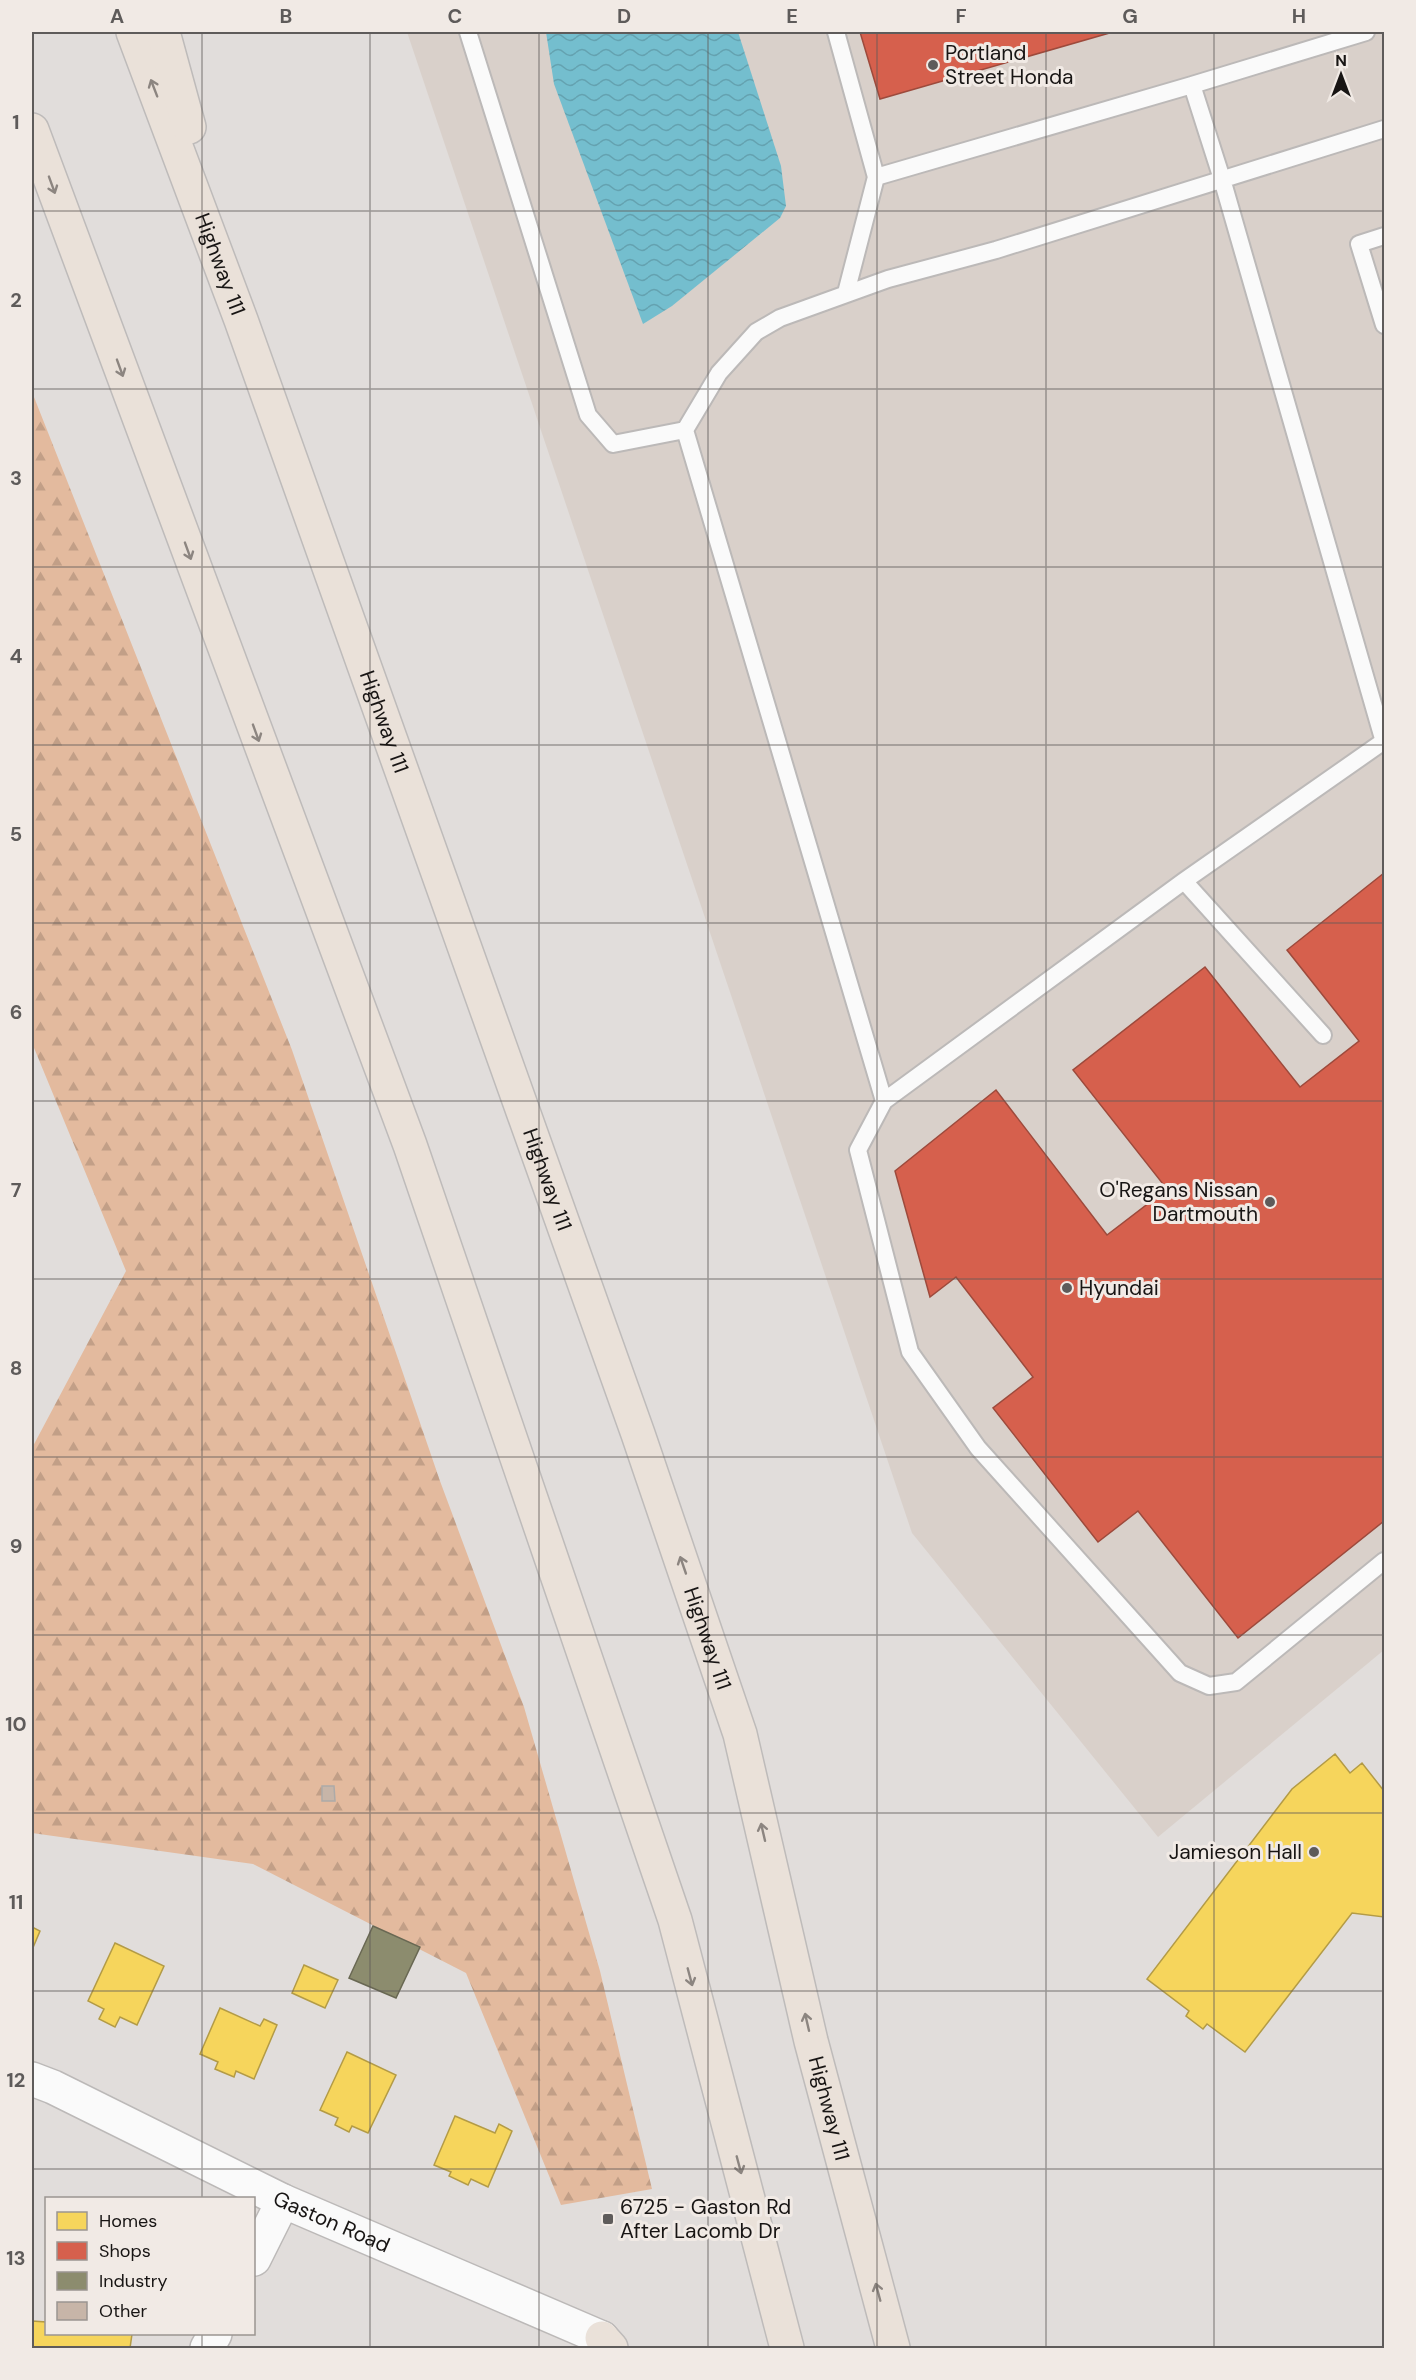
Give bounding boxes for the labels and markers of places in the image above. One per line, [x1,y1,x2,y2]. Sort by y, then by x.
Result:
place label: Portland Street Honda [945,39,1074,91]
marker: Portland Street Honda [926,58,940,72]
place label: O'Regans Nissan Dartmouth [1099,1176,1258,1228]
marker: O'Regans Nissan Dartmouth [1263,1195,1277,1209]
place label: Hyundai [1079,1274,1159,1302]
marker: Hyundai [1060,1281,1074,1295]
place label: Jamieson Hall [1169,1838,1302,1866]
marker: Jamieson Hall [1307,1845,1321,1859]
place label: 6725 - Gaston Rd After Lacomb Dr [620,2193,791,2245]
marker: 6725 - Gaston Rd After Lacomb Dr [601,2212,615,2226]

